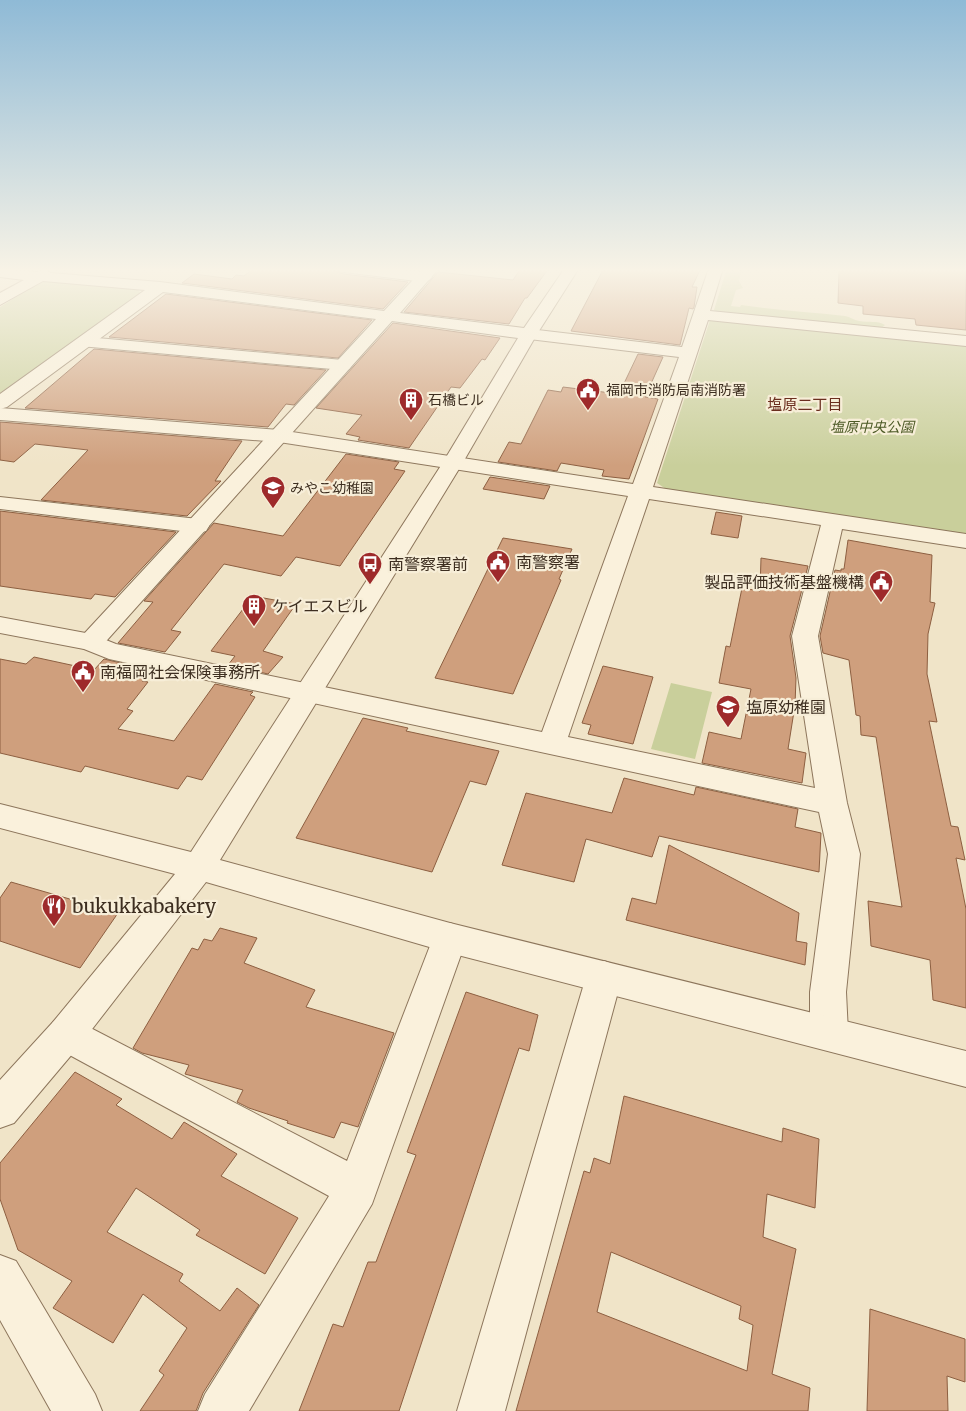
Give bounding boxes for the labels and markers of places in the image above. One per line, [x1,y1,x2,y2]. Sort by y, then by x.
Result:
public building icon: 福岡市消防局南消防署 [575,377,601,411]
place label: 福岡市消防局南消防署 [606,381,746,399]
building icon: 石橋ビル [398,387,424,421]
place label: 石橋ビル [428,391,484,409]
school or university icon: みやこ幼稚園 [260,475,286,509]
place label: みやこ幼稚園 [290,479,374,497]
public building icon: 南警察署 [485,549,511,583]
bus stop icon: 南警察署前 [357,551,383,585]
place label: 南警察署 [516,552,580,572]
place label: 南警察署前 [388,554,468,574]
public building icon: 製品評価技術基盤機構 [868,569,894,603]
place label: 製品評価技術基盤機構 [704,572,864,592]
building icon: ケイエスビル [241,593,267,627]
place label: ケイエスビル [272,596,368,616]
public building icon: 南福岡社会保険事務所 [70,659,96,693]
place label: 南福岡社会保険事務所 [100,662,260,682]
school or university icon: 塩原幼稚園 [715,694,741,728]
place label: 塩原幼稚園 [746,697,826,717]
restaurant icon: bukukkabakery [41,893,67,927]
place label: bukukkabakery [71,894,216,918]

